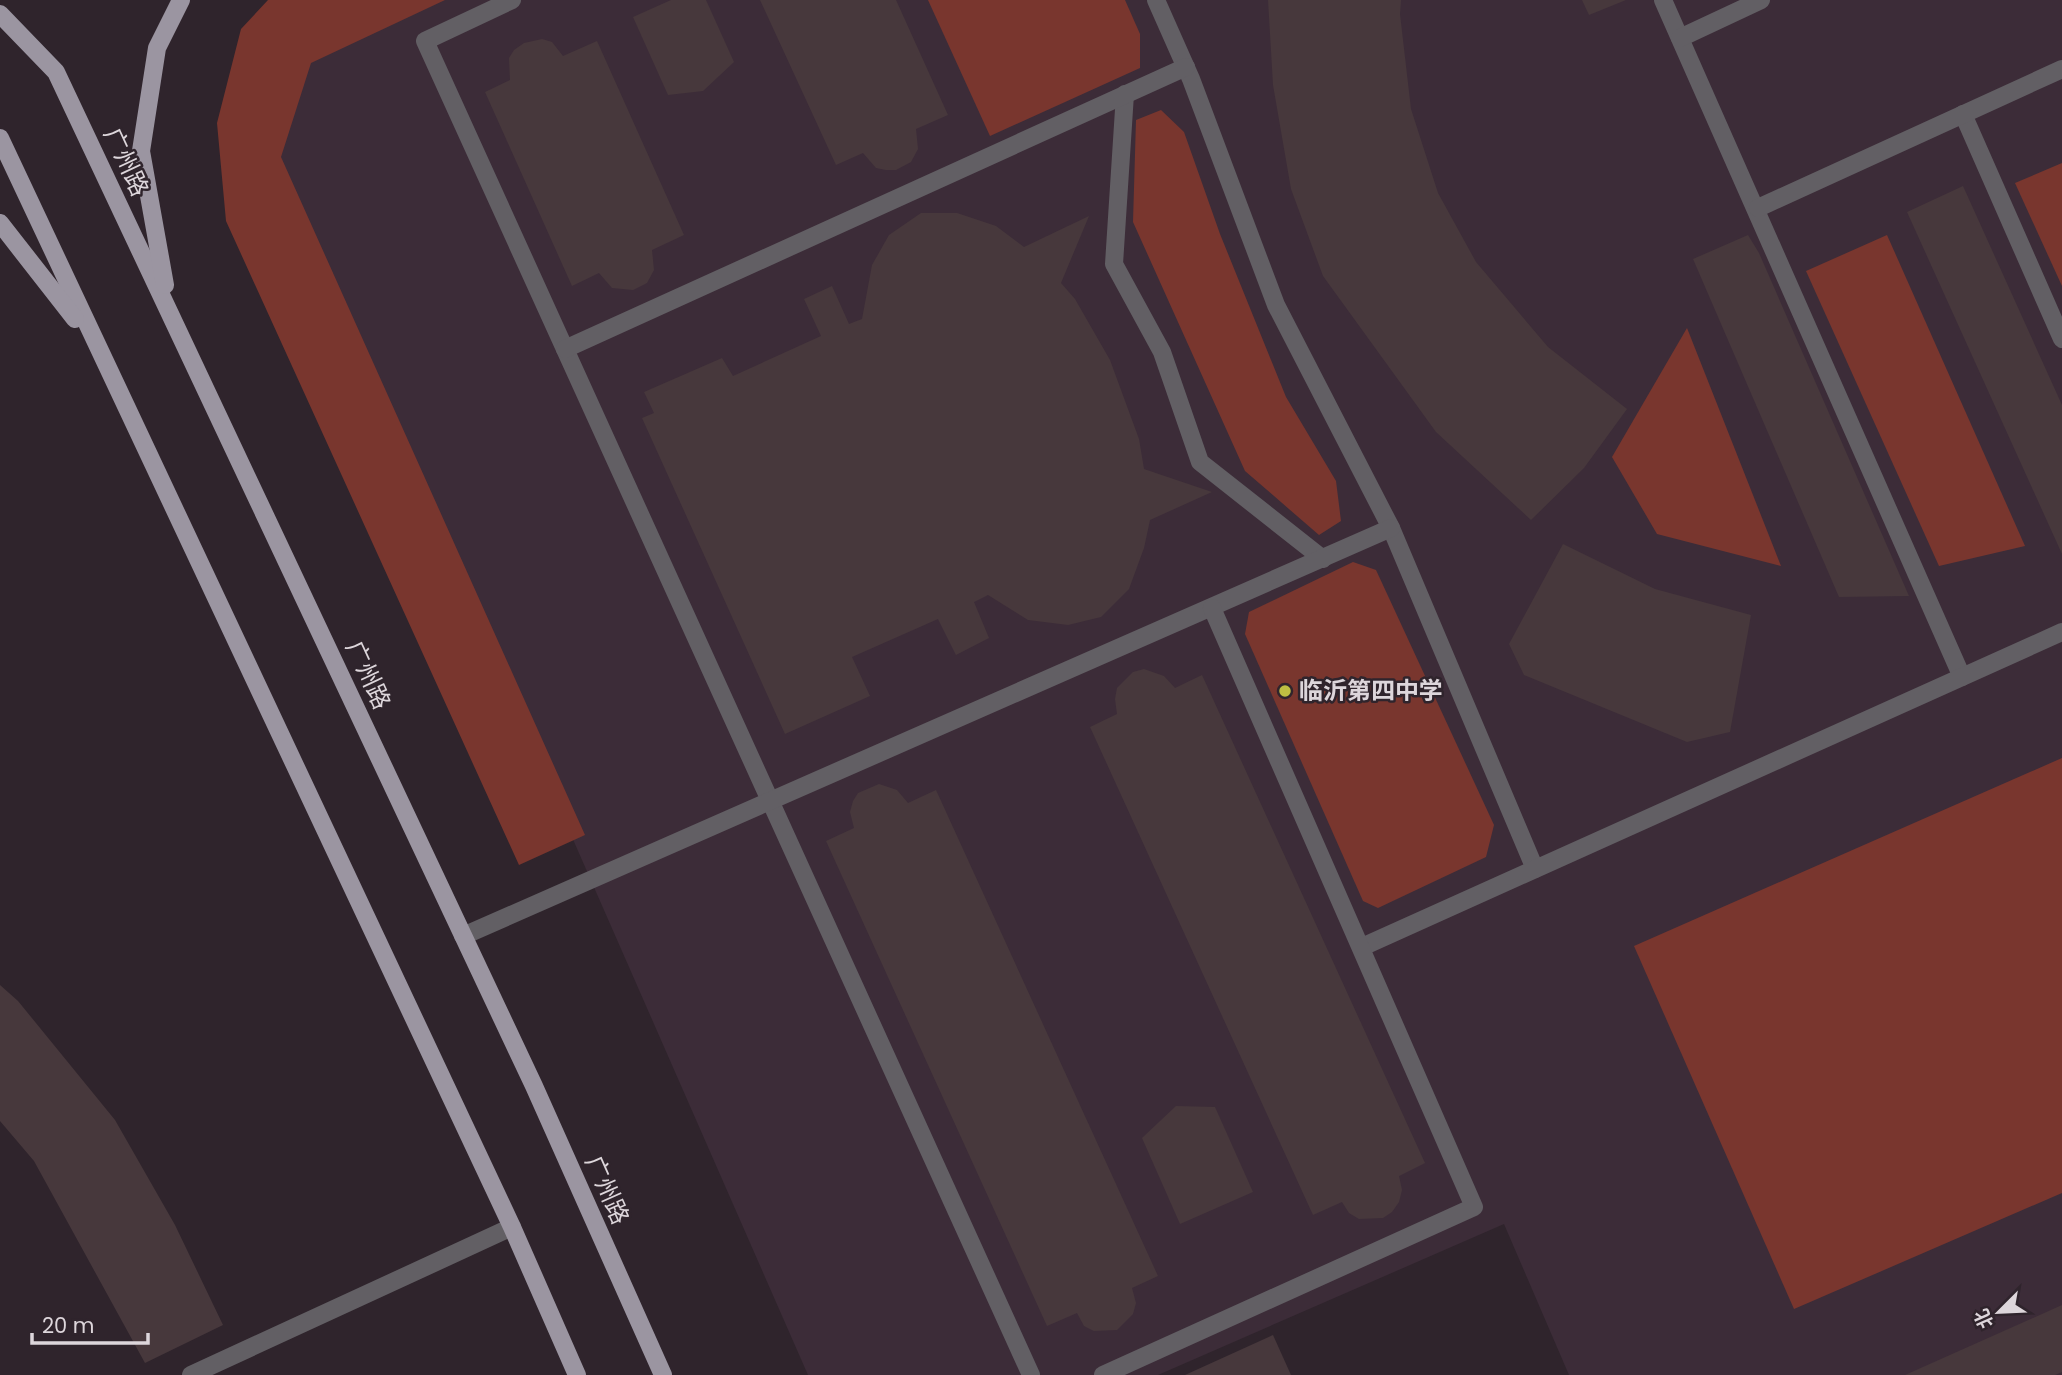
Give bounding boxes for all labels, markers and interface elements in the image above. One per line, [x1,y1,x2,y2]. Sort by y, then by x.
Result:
street label: 广州路 [96,122,157,201]
street label: 广州路 [338,635,399,714]
place label: 临沂第四中学 [1299,674,1443,707]
marker: 临沂第四中学 [1277,683,1293,699]
street label: 广州路 [578,1150,637,1229]
north arrow [1964,1277,2034,1347]
scale bar [32,1302,147,1346]
text: 北 [1968,1305,2000,1333]
text: 20 m [42,1311,95,1340]

